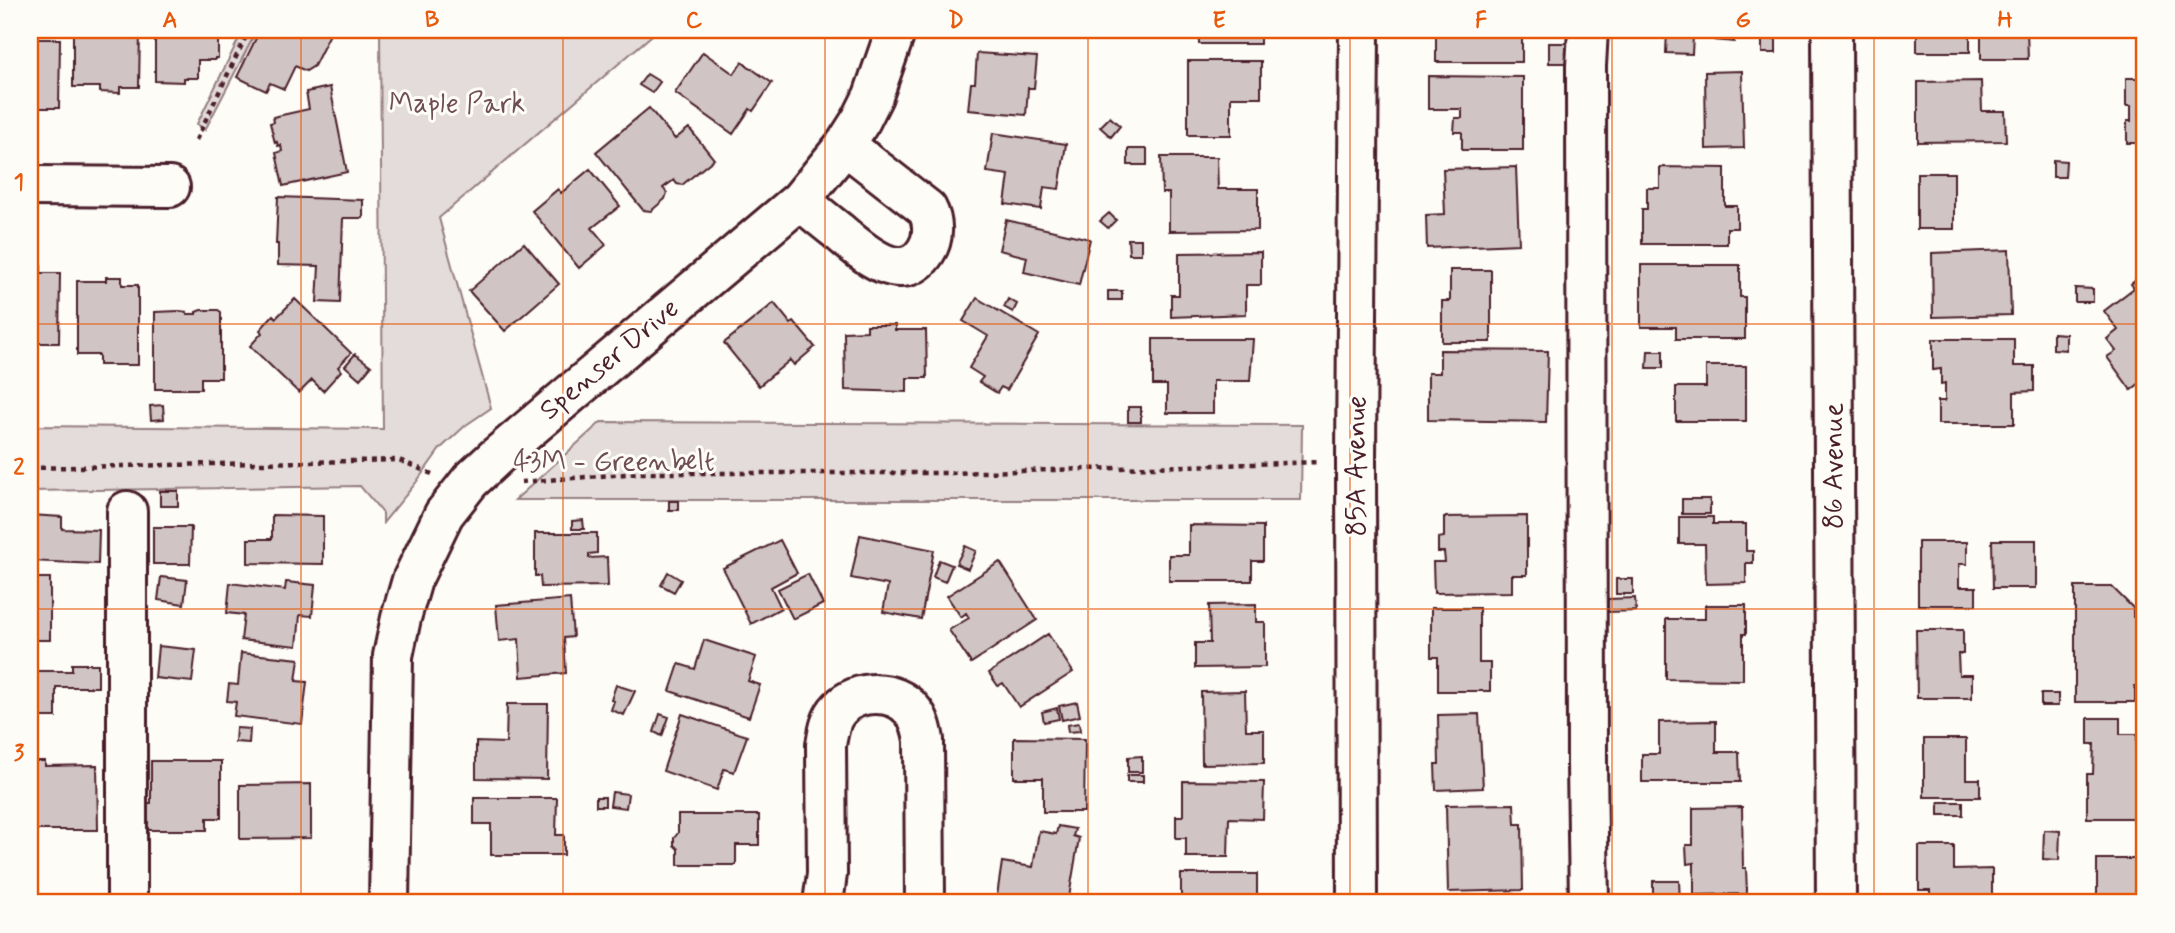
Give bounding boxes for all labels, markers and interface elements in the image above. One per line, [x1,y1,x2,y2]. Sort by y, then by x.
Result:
text: A [162,6,178,36]
text: B [425,6,440,36]
text: C [686,6,703,36]
text: D [948,6,964,36]
text: E [1212,6,1226,36]
text: F [1475,6,1487,36]
text: G [1735,6,1751,36]
text: H [1997,6,2013,36]
park label: Maple Park [389,86,525,123]
text: 1 [14,168,24,198]
street label: Spenser Drive [532,291,688,429]
street label: 85A Avenue [1339,396,1376,536]
street label: 86 Avenue [1816,403,1853,529]
park label: 43M - Greenbelt [513,444,715,481]
text: 2 [13,453,25,483]
text: 3 [14,739,25,769]

